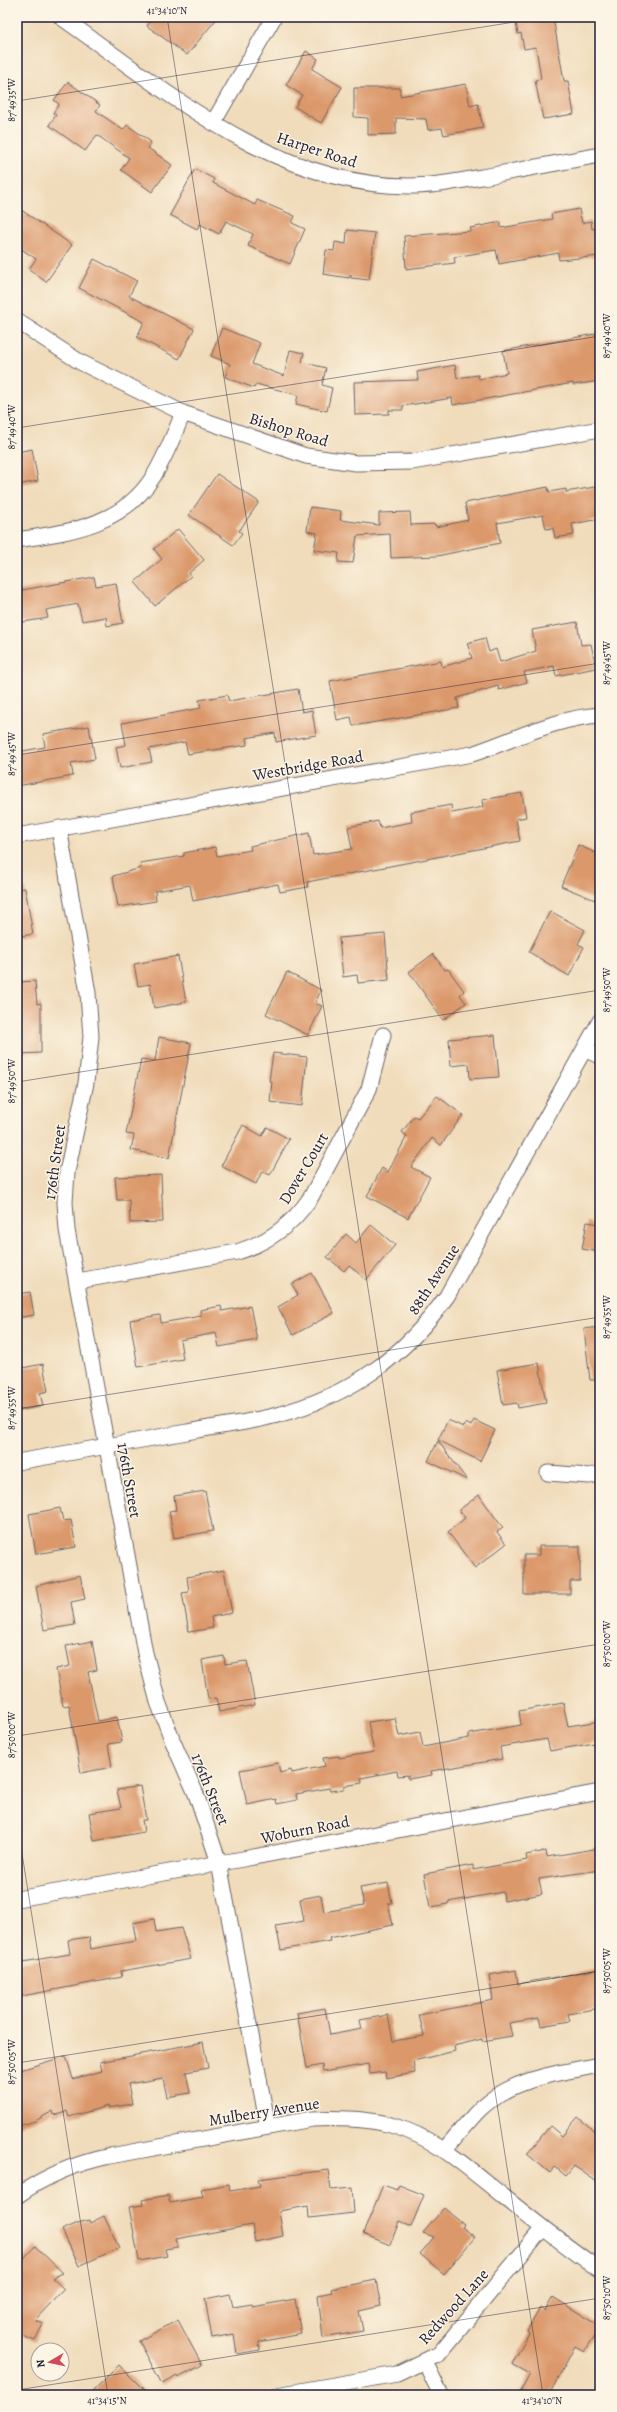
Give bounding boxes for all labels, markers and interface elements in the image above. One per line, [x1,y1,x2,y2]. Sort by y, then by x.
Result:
text: 41°34'10"N [147,4,187,17]
text: 87°49'35"W [5,77,18,122]
street label: Harper Road [274,127,360,173]
text: 87°49'40"W [600,313,613,359]
text: 87°49'40"W [5,404,18,450]
street label: Bishop Road [246,407,331,453]
text: 87°49'45"W [600,640,613,685]
text: 87°49'45"W [5,731,18,776]
street label: Westbridge Road [250,745,365,787]
text: 87°49'50"W [600,967,613,1012]
text: 87°49'50"W [5,1058,18,1103]
street label: 176th Street [39,1123,71,1201]
street label: Dover Court [274,1129,334,1208]
street label: 88th Avenue [403,1240,465,1319]
text: 87°49'55"W [600,1294,613,1339]
text: 87°49'55"W [5,1385,18,1430]
street label: 176th Street [112,1441,146,1519]
text: 87°50'00"W [600,1620,613,1667]
text: 87°50'00"W [5,1711,18,1758]
street label: 176th Street [186,1750,234,1829]
street label: Woburn Road [258,1811,352,1850]
text: 87°50'05"W [600,1948,613,1994]
text: 87°50'05"W [5,2039,18,2085]
street label: Mulberry Avenue [207,2092,321,2132]
street label: Redwood Lane [414,2264,494,2349]
text: 87°50'10"W [600,2275,613,2320]
north arrow [30,2342,70,2382]
text: N [33,2358,49,2369]
text: 41°34'15"N [87,2394,127,2407]
text: 41°34'10"N [522,2394,562,2407]

